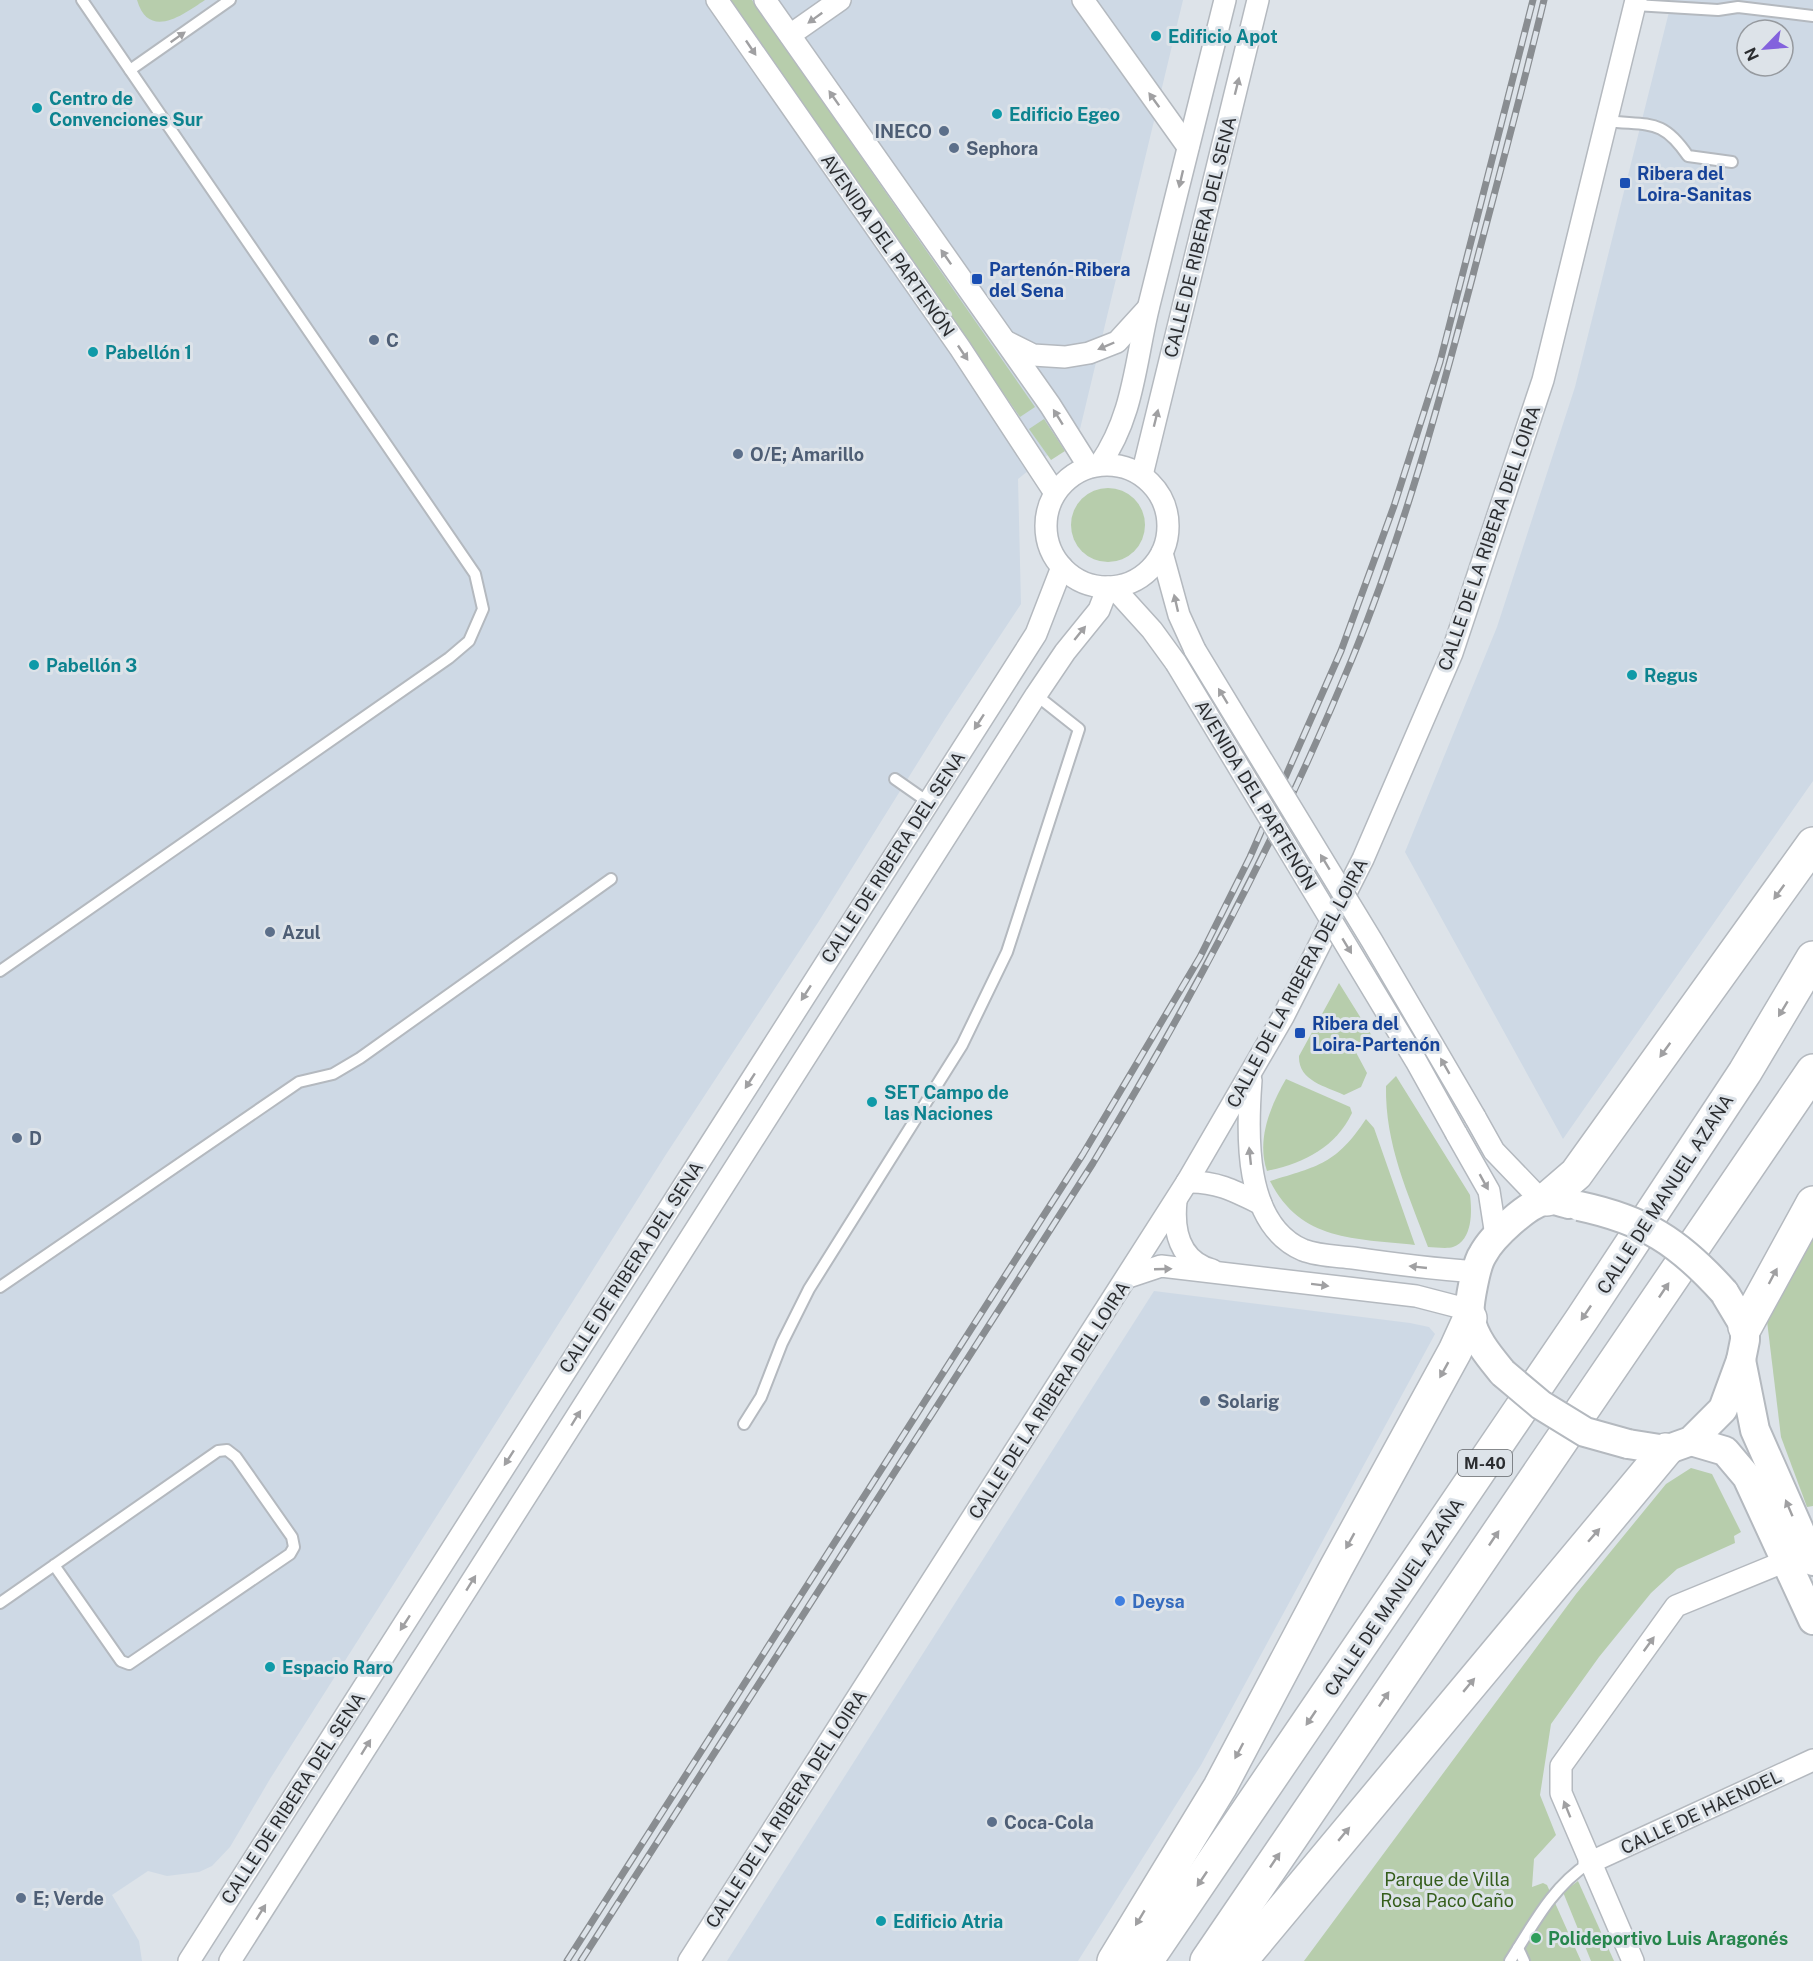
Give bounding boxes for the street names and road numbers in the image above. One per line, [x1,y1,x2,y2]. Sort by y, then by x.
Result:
street label: CALLE DE RIBERA DEL SENA [1160,114,1240,360]
street label: AVENIDA DEL PARTENÓN [817,149,960,340]
street label: CALLE DE LA RIBERA DEL LOIRA [1434,402,1544,673]
street label: AVENIDA DEL PARTENÓN [1191,696,1322,894]
street label: CALLE DE RIBERA DEL SENA [817,747,969,967]
street label: CALLE DE LA RIBERA DEL LOIRA [1222,855,1372,1111]
street label: CALLE DE MANUEL AZAÑA [1592,1090,1738,1298]
street label: CALLE DE RIBERA DEL SENA [555,1157,707,1377]
street label: CALLE DE LA RIBERA DEL LOIRA [964,1277,1134,1523]
road number: M-40 [1458,1450,1512,1476]
street label: CALLE DE MANUEL AZAÑA [1319,1494,1468,1700]
street label: CALLE DE LA RIBERA DEL LOIRA [701,1686,871,1932]
street label: CALLE DE RIBERA DEL SENA [217,1688,369,1908]
street label: CALLE DE HAENDEL [1617,1766,1785,1858]

